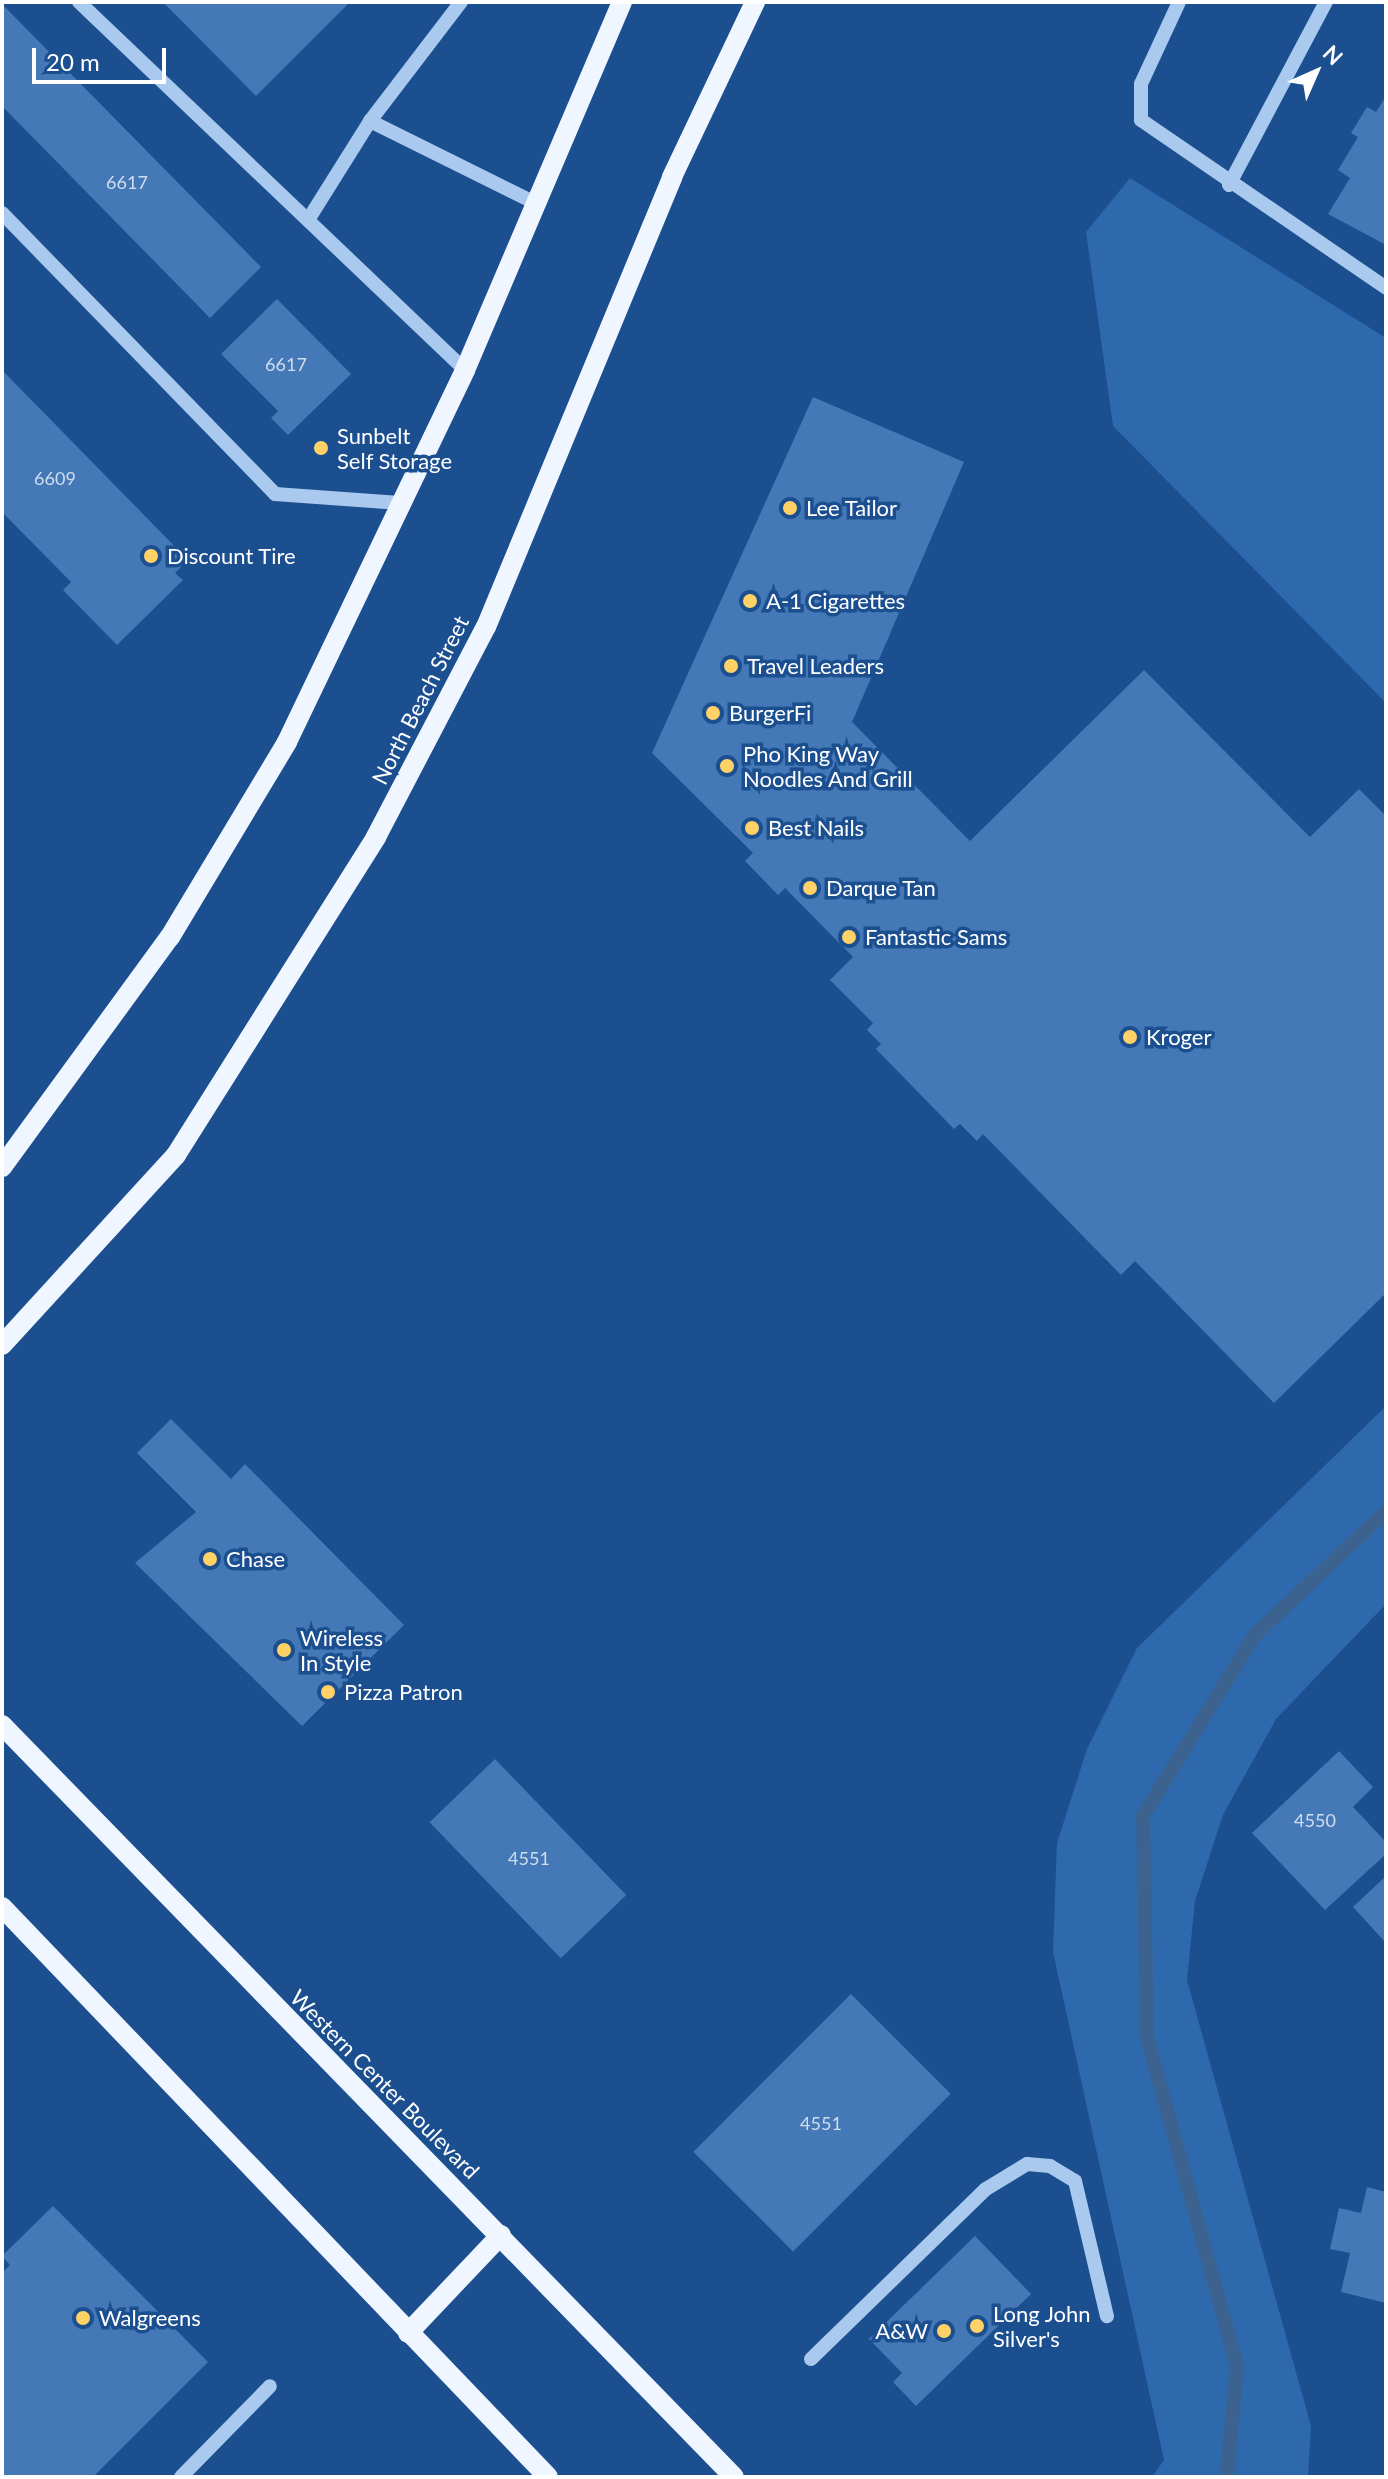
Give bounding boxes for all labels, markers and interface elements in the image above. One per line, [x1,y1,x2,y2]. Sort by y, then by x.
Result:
scale bar [36,32,170,82]
north arrow [1276,32,1356,112]
text: N [1318,39,1349,70]
text: 20 m [46,47,100,76]
house number: 6617 [106,171,148,193]
house number: 6617 [265,353,307,375]
place label: Sunbelt Self Storage [337,422,452,474]
marker: Sunbelt Self Storage [312,439,330,457]
house number: 6609 [34,467,76,489]
place label: Lee Tailor [806,495,898,521]
marker: Lee Tailor [781,499,799,517]
place label: Discount Tire [167,543,296,569]
marker: Discount Tire [142,547,160,565]
place label: A-1 Cigarettes [766,588,905,614]
marker: A-1 Cigarettes [741,592,759,610]
street label: North Beach Street [366,611,474,789]
place label: Travel Leaders [747,653,884,679]
marker: Travel Leaders [722,657,740,675]
place label: BurgerFi [729,700,811,726]
marker: BurgerFi [704,704,722,722]
place label: Pho King Way Noodles And Grill [743,740,913,792]
marker: Pho King Way Noodles And Grill [718,757,736,775]
place label: Best Nails [768,815,864,841]
marker: Best Nails [743,819,761,837]
place label: Darque Tan [826,875,936,901]
marker: Darque Tan [801,879,819,897]
place label: Fantastic Sams [865,924,1007,950]
marker: Fantastic Sams [840,928,858,946]
place label: Kroger [1146,1024,1211,1050]
marker: Kroger [1121,1028,1139,1046]
place label: Chase [226,1546,285,1572]
marker: Chase [201,1550,219,1568]
place label: Wireless In Style [300,1624,383,1676]
marker: Wireless In Style [275,1641,293,1659]
place label: Pizza Patron [344,1679,463,1705]
marker: Pizza Patron [319,1683,337,1701]
house number: 4550 [1294,1809,1336,1831]
house number: 4551 [508,1847,550,1869]
street label: Western Center Boulevard [285,1984,485,2184]
house number: 4551 [800,2112,842,2134]
place label: Long John Silver's [993,2300,1091,2352]
place label: Walgreens [99,2305,201,2331]
marker: Walgreens [74,2309,92,2327]
marker: Long John Silver's [968,2317,986,2335]
place label: A&W [875,2318,928,2344]
marker: A&W [935,2322,953,2340]

